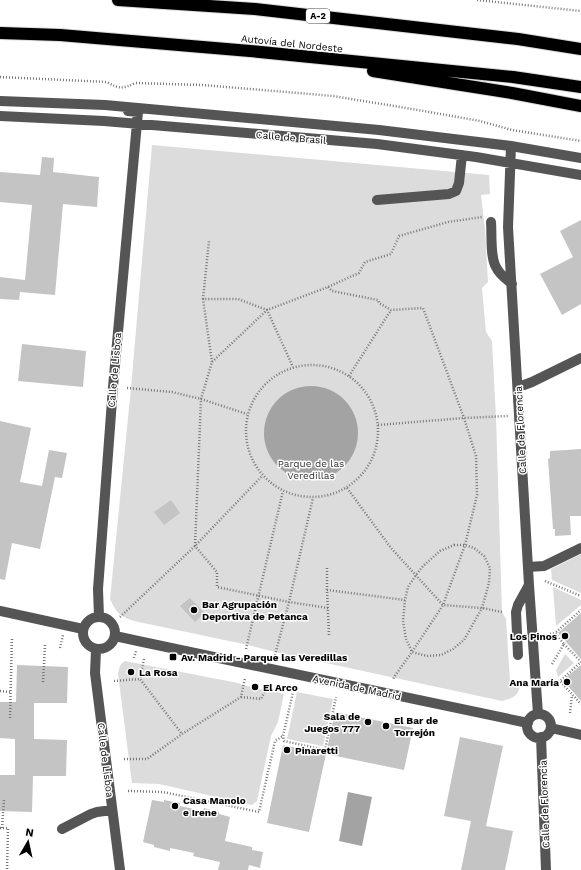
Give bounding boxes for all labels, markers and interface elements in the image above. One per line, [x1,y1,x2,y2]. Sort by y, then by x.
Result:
road number: A-2 [306,9,330,23]
street label: Autovía del Nordeste [241,33,344,54]
street label: Calle de Brasil [255,129,326,146]
street label: Calle de Lisboa [106,332,123,408]
street label: Calle de Florencia [513,385,528,474]
park label: Parque de las Veredillas [278,458,344,481]
place label: Bar Agrupación Deportiva de Petanca [202,599,308,622]
marker: Bar Agrupación Deportiva de Petanca [189,605,199,615]
place label: Los Pinos [510,631,558,642]
marker: Los Pinos [560,631,570,641]
marker: Av. Madrid - Parque las Veredillas [168,652,178,662]
place label: Av. Madrid - Parque las Veredillas [181,652,348,663]
marker: La Rosa [126,667,136,677]
place label: La Rosa [139,667,178,678]
street label: Avenida de Madrid [312,673,402,702]
place label: Ana María [510,677,559,688]
marker: Ana María [562,677,572,687]
marker: El Arco [250,682,260,692]
place label: El Arco [263,682,298,693]
place label: Sala de Juegos 777 [304,711,360,734]
place label: El Bar de Torrejón [394,715,438,738]
marker: Sala de Juegos 777 [363,717,373,727]
marker: El Bar de Torrejón [381,721,391,731]
street label: Calle de Lisboa [95,722,116,798]
marker: Pinaretti [282,745,292,755]
place label: Pinaretti [295,745,338,756]
street label: Calle de Florencia [537,759,552,848]
place label: Casa Manolo e Irene [183,795,246,818]
marker: Casa Manolo e Irene [170,801,180,811]
north arrow [8,822,48,862]
text: N [24,826,35,840]

